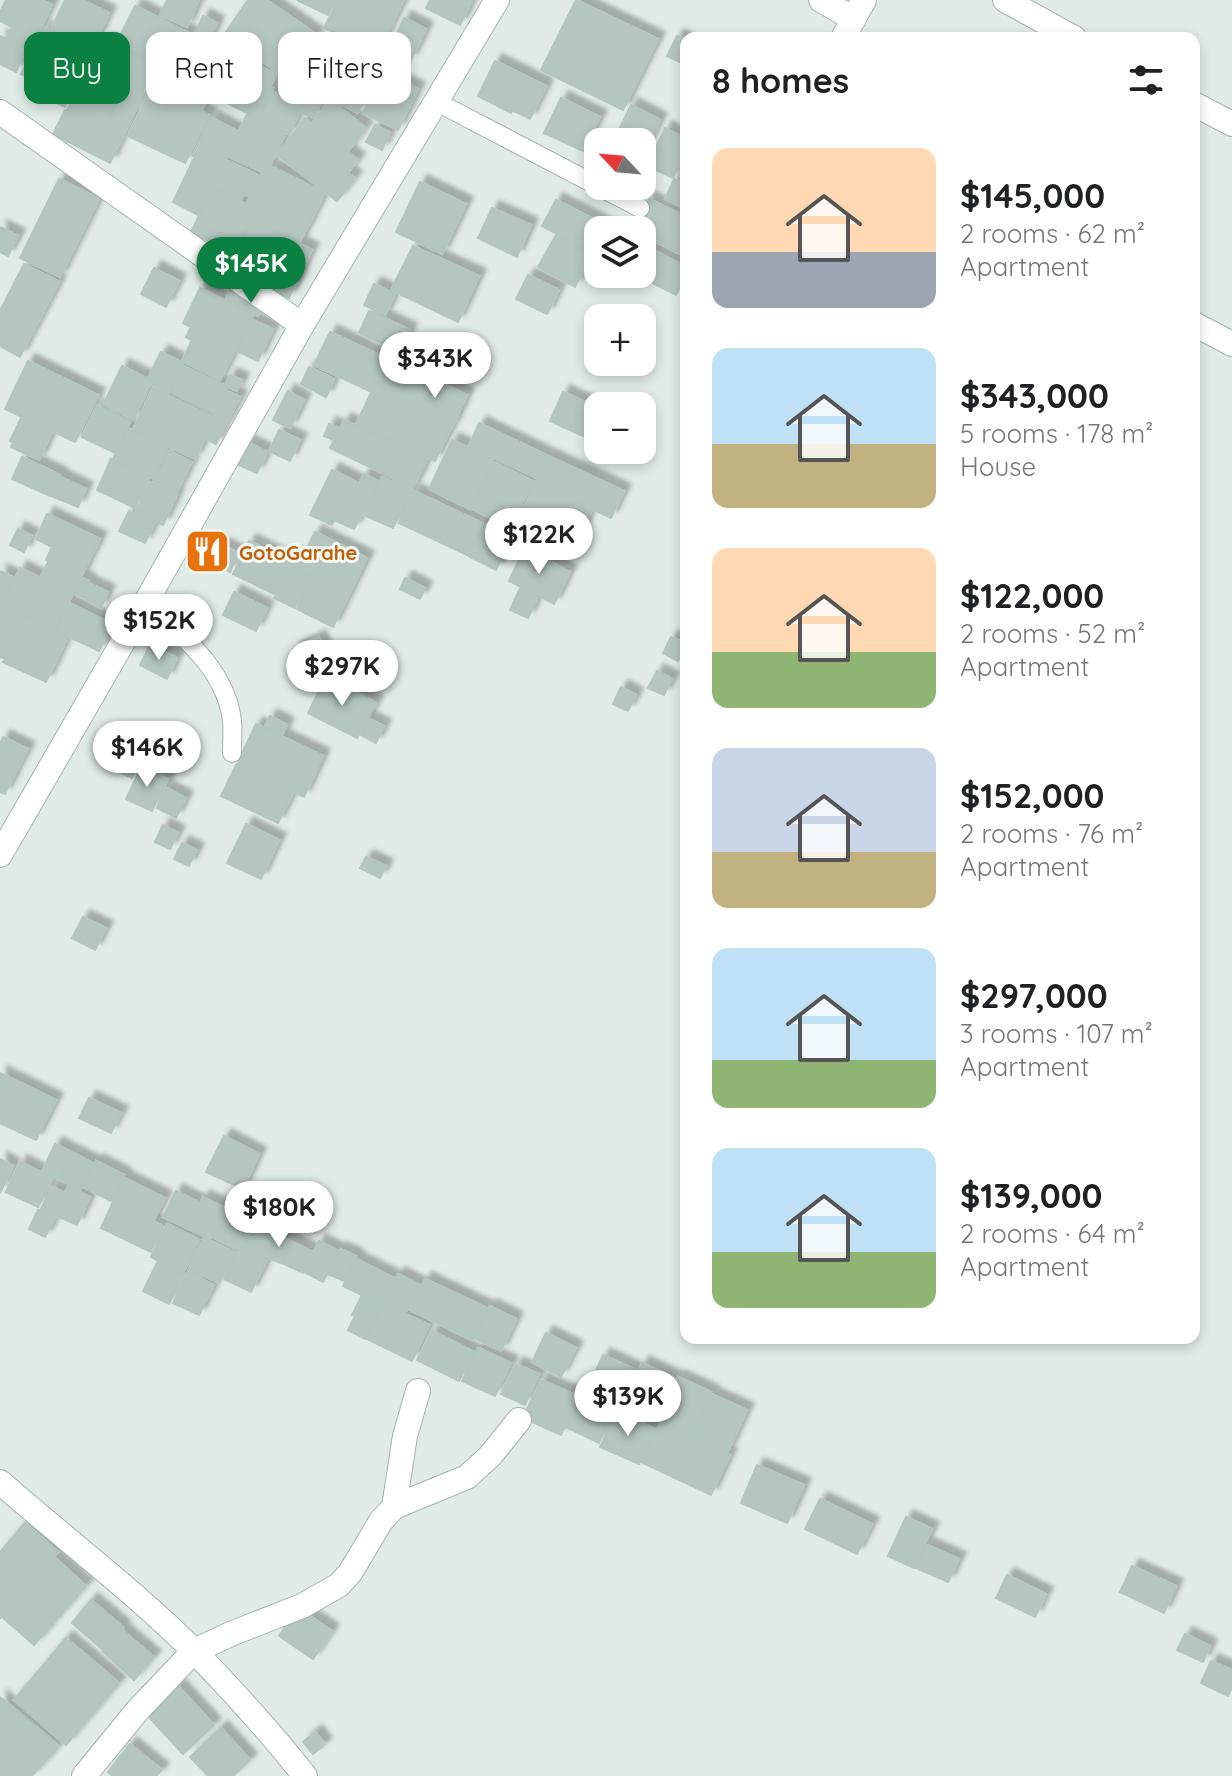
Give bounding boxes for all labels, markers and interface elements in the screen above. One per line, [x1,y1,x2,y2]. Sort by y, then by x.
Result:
chip: Buy [24,32,130,104]
chip: Rent [146,32,262,104]
chip: Filters [278,32,411,104]
icon: filters [1124,58,1168,102]
text: 8 homes [712,59,849,102]
north arrow [584,128,656,200]
map controls [584,128,656,464]
text: $145,000 [960,174,1105,217]
icon: home [776,180,872,276]
button: layers [584,216,656,288]
text: 2 rooms · 62 m² [960,217,1145,250]
pin: $145K [195,237,307,305]
text: $145K [215,246,287,279]
text: Apartment [960,250,1089,283]
button: + [584,304,656,376]
pin: $343K [379,332,491,400]
text: $343K [397,341,473,374]
text: $343,000 [960,374,1109,417]
icon: home [776,380,872,476]
button: − [584,392,656,464]
text: 5 rooms · 178 m² [960,417,1153,450]
text: House [960,450,1036,483]
pin: $122K [483,508,595,576]
text: $122K [503,517,575,550]
restaurant icon: GotoGarahe [184,528,232,576]
place label: GotoGarahe [239,540,357,565]
text: $122,000 [960,574,1104,617]
icon: home [776,580,872,676]
pin: $152K [103,594,215,662]
text: $152K [123,603,195,636]
text: 2 rooms · 52 m² [960,617,1145,650]
pin: $297K [286,640,398,708]
text: $297K [304,649,380,682]
text: Apartment [960,650,1089,683]
pin: $146K [91,721,203,789]
text: $146K [111,730,183,763]
text: $152,000 [960,774,1104,817]
icon: home [776,780,872,876]
text: 2 rooms · 76 m² [960,817,1143,850]
text: Apartment [960,850,1089,883]
text: $297,000 [960,974,1108,1017]
icon: home [776,980,872,1076]
text: 3 rooms · 107 m² [960,1017,1153,1050]
text: Apartment [960,1050,1089,1083]
text: $139,000 [960,1174,1102,1217]
icon: home [776,1180,872,1276]
pin: $180K [223,1181,335,1249]
text: $180K [243,1190,315,1223]
text: 2 rooms · 64 m² [960,1217,1145,1250]
text: Apartment [960,1250,1089,1283]
pin: $139K [572,1370,684,1438]
text: $139K [592,1379,664,1412]

